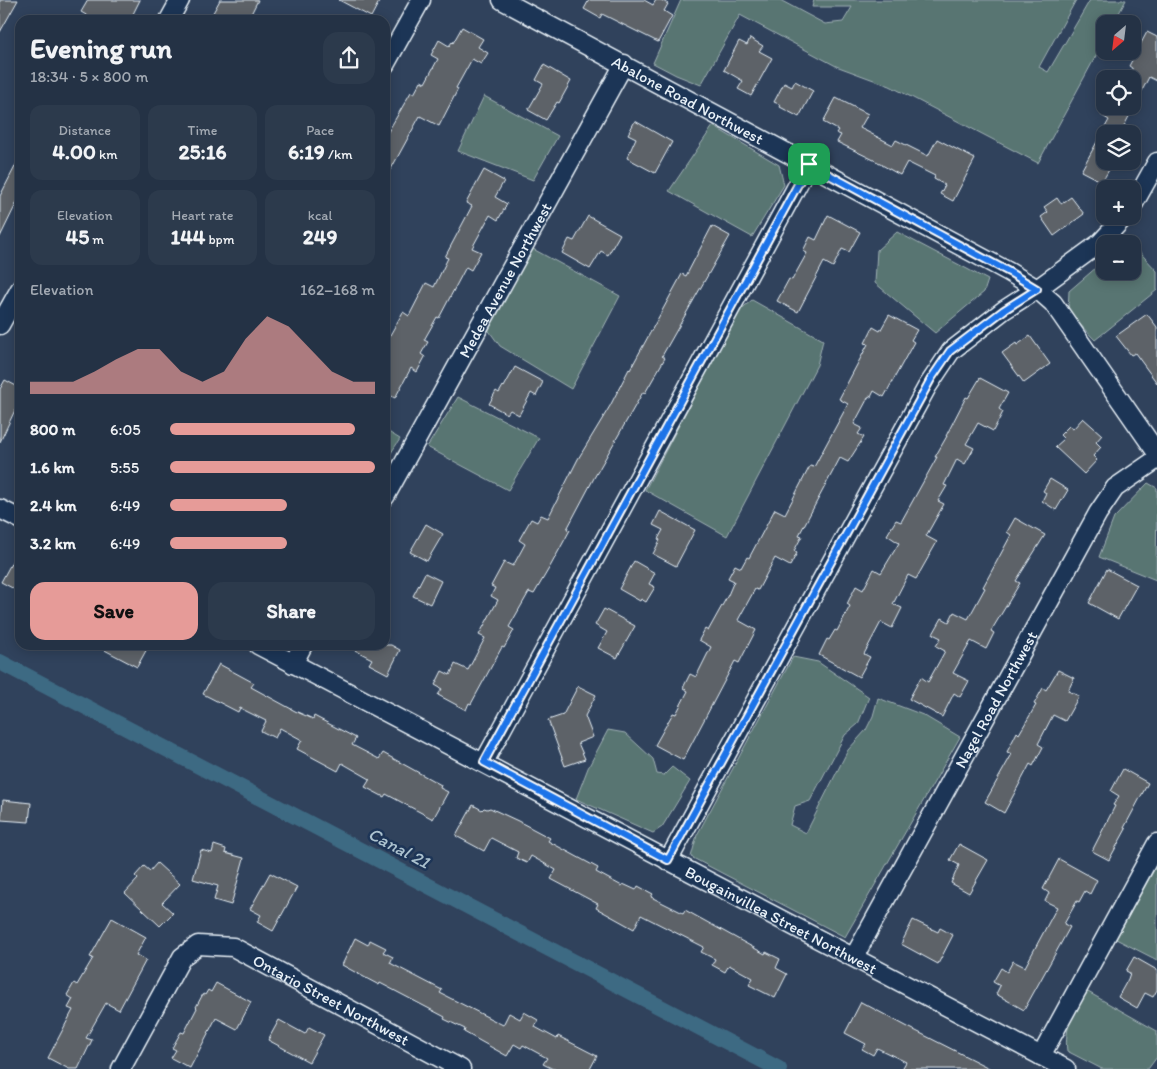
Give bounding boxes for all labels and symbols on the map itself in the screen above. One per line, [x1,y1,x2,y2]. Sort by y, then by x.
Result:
north arrow [1096,15,1141,60]
street label: Abalone Road Northwest [609,52,767,149]
pin [788,143,830,185]
street label: Medea Avenue Northwest [455,199,556,361]
street label: Nagel Road Northwest [951,628,1041,771]
water label: Canal 21 [364,823,434,874]
street label: Bougainvillea Street Northwest [682,862,880,978]
street label: Ontario Street Northwest [250,950,412,1050]

